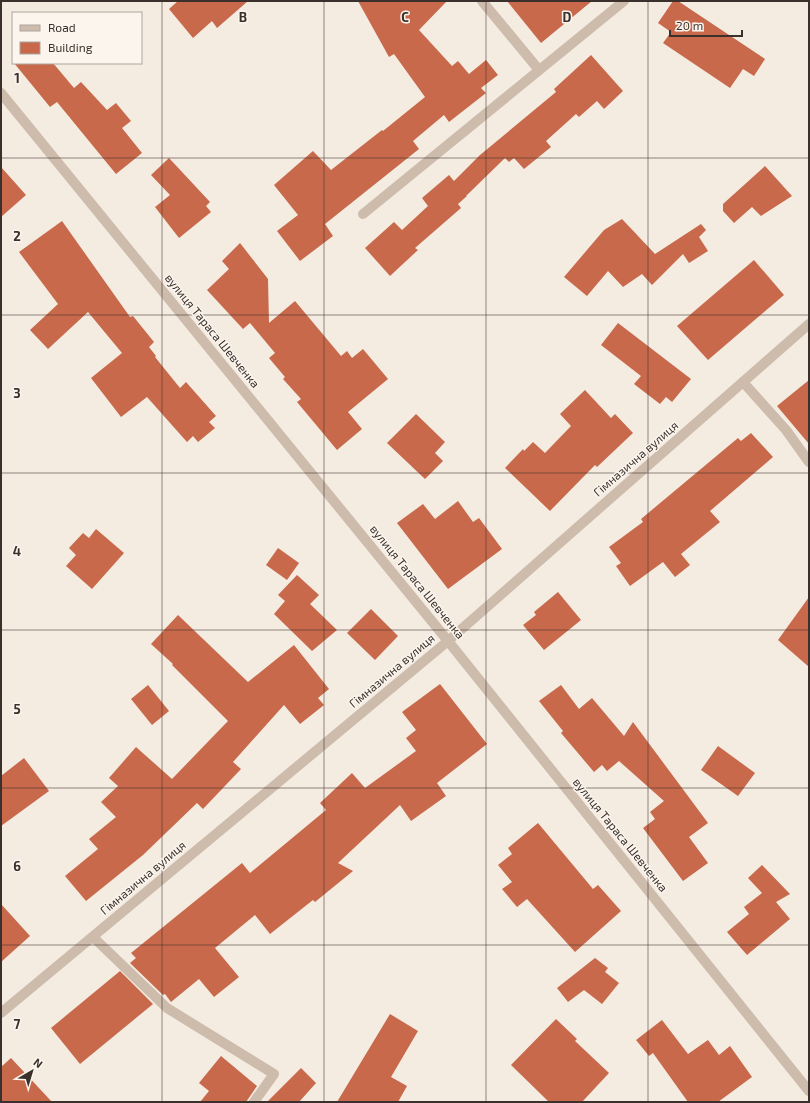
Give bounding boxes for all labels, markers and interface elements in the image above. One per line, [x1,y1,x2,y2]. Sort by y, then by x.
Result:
text: B [239,9,247,25]
text: C [401,9,409,25]
text: D [563,9,572,25]
legend [12,12,142,64]
scale bar [670,12,742,38]
text: 20 m [676,18,703,32]
text: Road [48,20,76,34]
text: Building [48,40,93,54]
text: 1 [14,70,20,86]
text: 2 [13,228,21,244]
street label: вулиця Тараса Шевченка [162,271,263,391]
text: 3 [13,385,21,401]
street label: Гімназична вулиця [590,418,681,500]
street label: вулиця Тараса Шевченка [367,522,468,642]
text: 4 [13,543,21,559]
street label: Гімназична вулиця [346,630,438,711]
text: 5 [13,701,21,717]
street label: вулиця Тараса Шевченка [570,775,671,895]
street label: Гімназична вулиця [97,837,189,918]
text: 6 [13,858,21,874]
text: 7 [14,1016,21,1032]
north arrow [12,1051,52,1091]
text: N [31,1055,46,1070]

